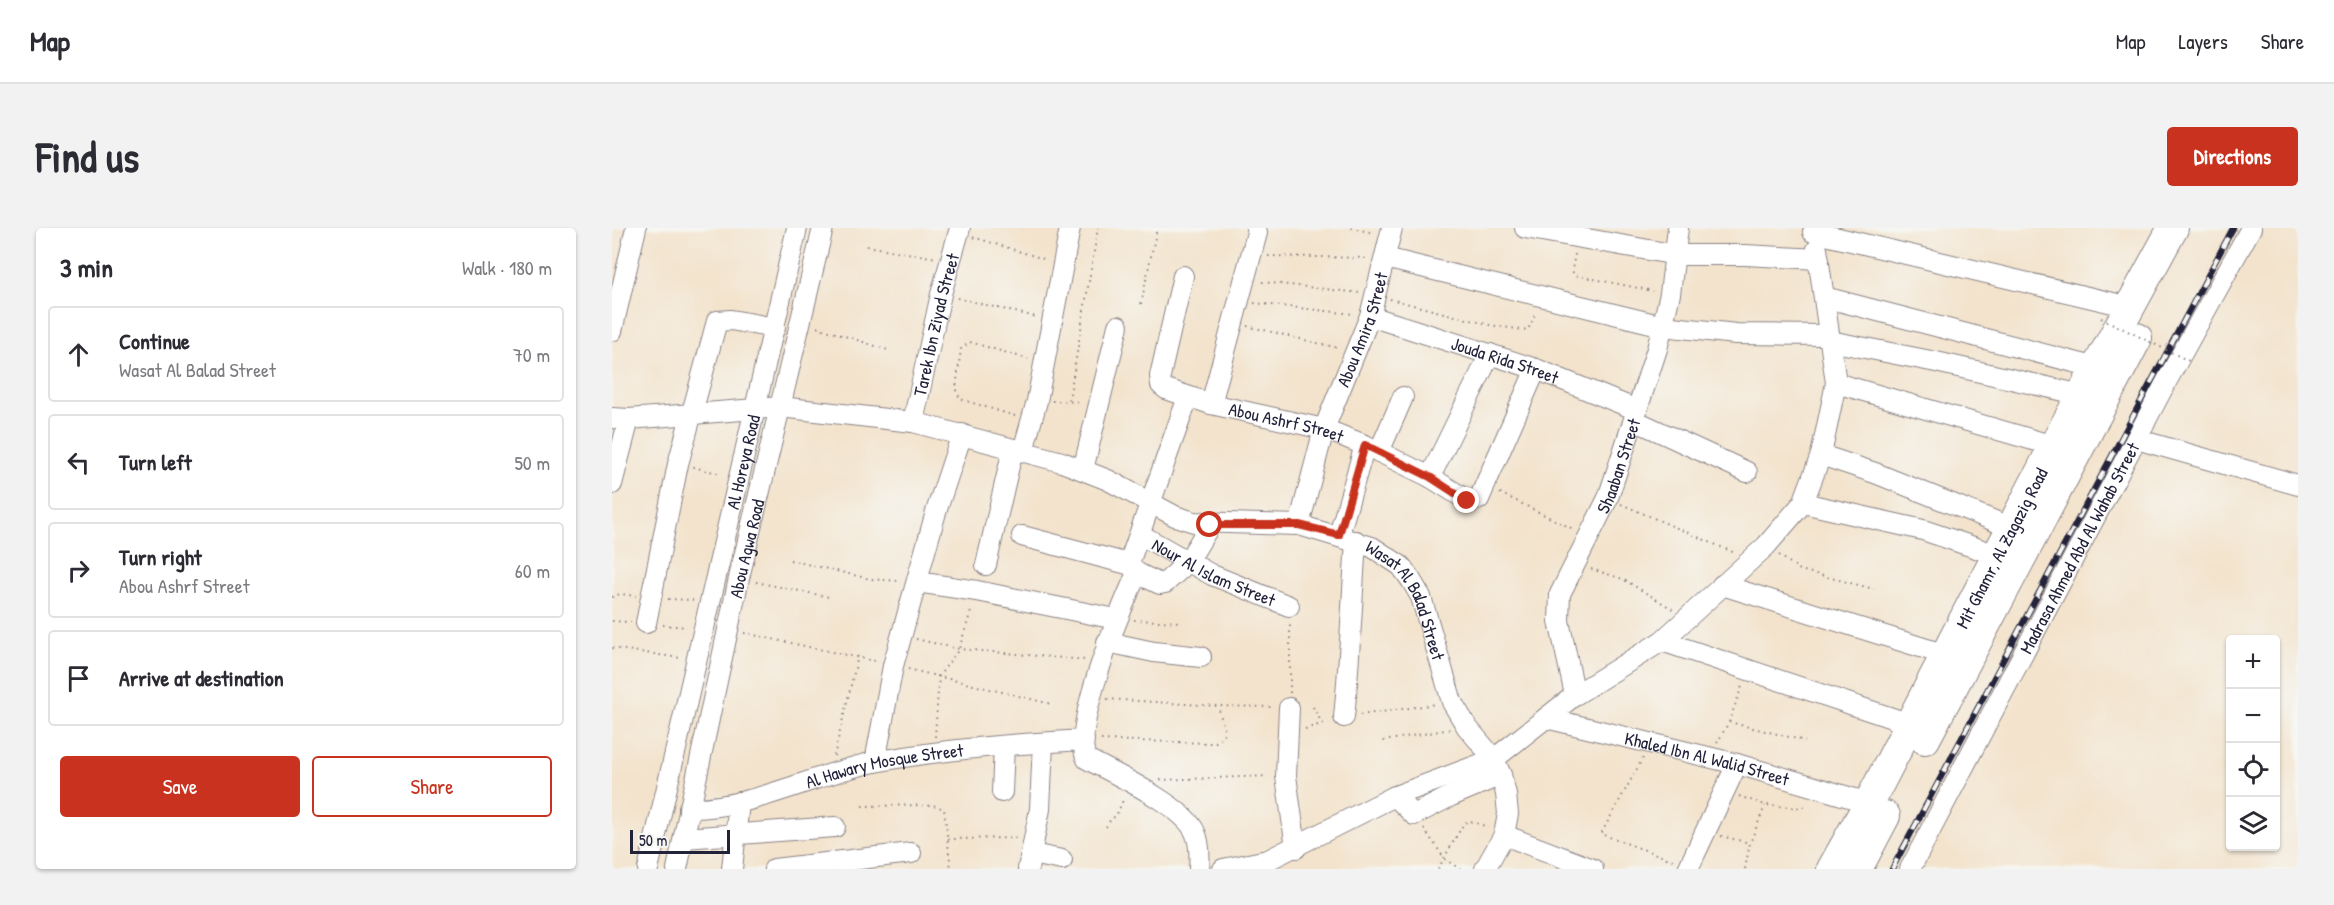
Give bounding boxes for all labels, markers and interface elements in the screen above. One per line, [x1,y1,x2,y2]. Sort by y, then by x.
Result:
text: Map [30,22,70,60]
text: Map [2116,27,2145,56]
text: Layers [2178,27,2228,56]
text: Share [2261,27,2304,56]
button: Directions [2167,127,2298,186]
text: Find us [36,128,139,185]
street label: Tarek Ibn Ziyad Street [907,249,965,398]
text: 3 min [60,250,113,285]
text: Walk · 180 m [462,254,552,281]
street label: Abou Amira Street [1330,269,1393,390]
text: Continue [119,326,190,356]
street label: Jouda Rida Street [1448,330,1563,390]
icon: ahead [62,338,95,371]
text: 70 m [513,341,550,368]
text: Wasat Al Balad Street [119,356,276,383]
street label: Abou Ashrf Street [1227,396,1348,448]
street label: Al Horeya Road [720,412,766,511]
street label: Shaaban Street [1590,414,1646,517]
street label: Madrasa Ahmed Abd Al Wahab Street [2013,437,2145,658]
icon: left [62,446,95,479]
text: Turn left [119,447,192,477]
text: 50 m [514,449,550,476]
street label: Mit Ghamr, Al Zagazig Road [1949,463,2053,633]
route end [1453,487,1479,513]
street label: Abou Agwa Road [723,496,770,600]
route start [1196,511,1222,537]
street label: Nour Al Islam Street [1148,531,1280,612]
street label: Wasat Al Balad Street [1361,534,1452,663]
text: Turn right [119,542,202,572]
icon: right [62,554,95,587]
text: 60 m [515,557,550,584]
text: Abou Ashrf Street [119,572,250,599]
map controls [2226,635,2280,851]
button: + [2226,635,2280,689]
icon: arrive [62,662,95,695]
text: Arrive at destination [119,663,284,693]
button: − [2226,689,2280,743]
street label: Khaled Ibn Al Walid Street [1622,725,1793,792]
street label: Al Hawary Mosque Street [802,737,965,794]
button: locate [2226,743,2280,797]
button: Save [60,756,300,817]
button: Share [312,756,552,817]
button: layers [2226,797,2280,851]
scale bar [630,827,730,854]
text: 50 m [639,829,668,851]

